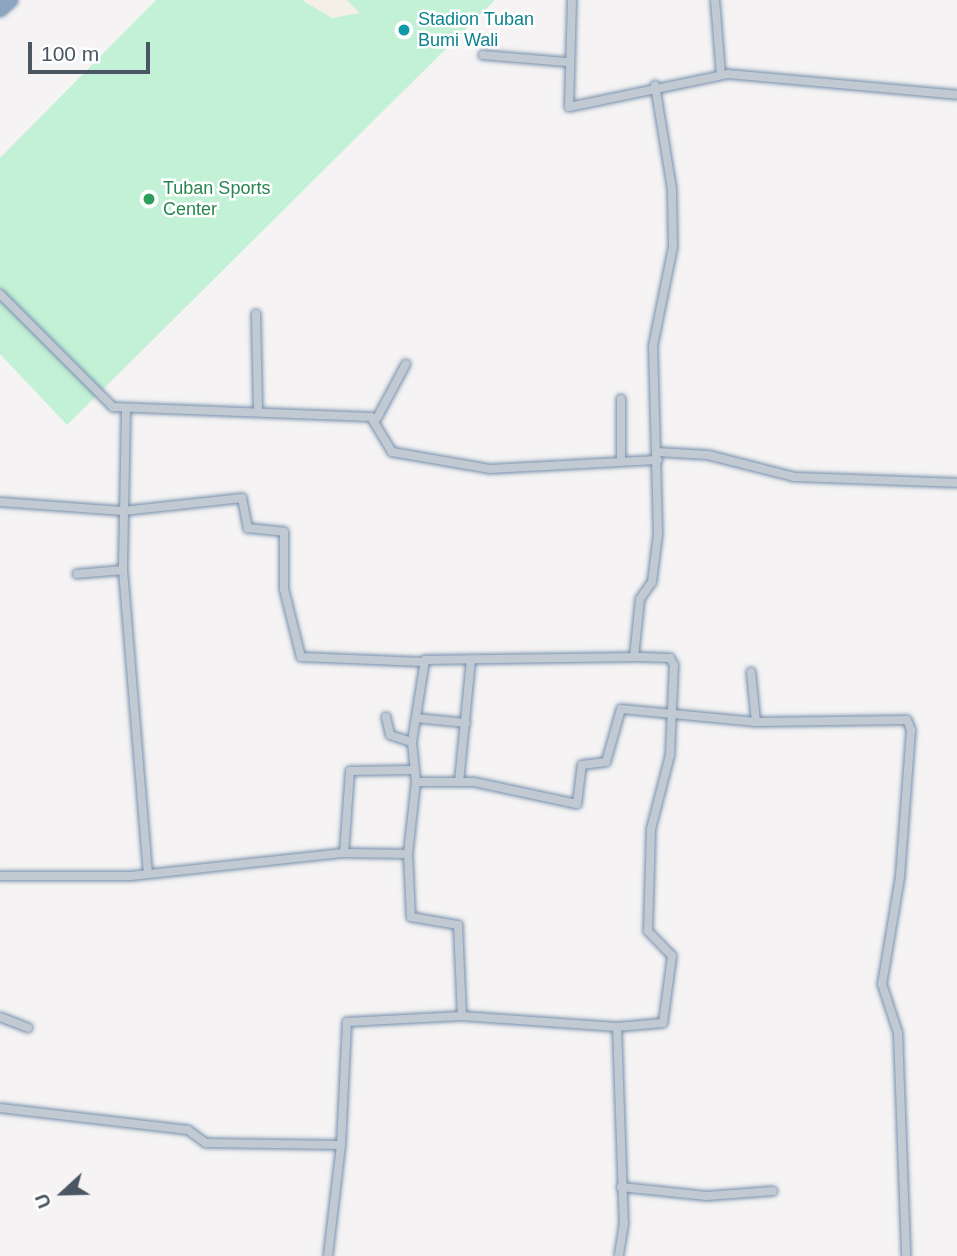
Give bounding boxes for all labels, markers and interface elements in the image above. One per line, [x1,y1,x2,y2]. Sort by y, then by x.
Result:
place label: Stadion Tuban Bumi Wali [418,9,534,52]
marker: Stadion Tuban Bumi Wali [396,22,412,38]
scale bar [32,28,154,72]
text: 100 m [41,42,99,65]
place label: Tuban Sports Center [163,178,270,220]
marker: Tuban Sports Center [141,191,157,207]
north arrow [28,1158,98,1228]
text: U [31,1191,55,1211]

